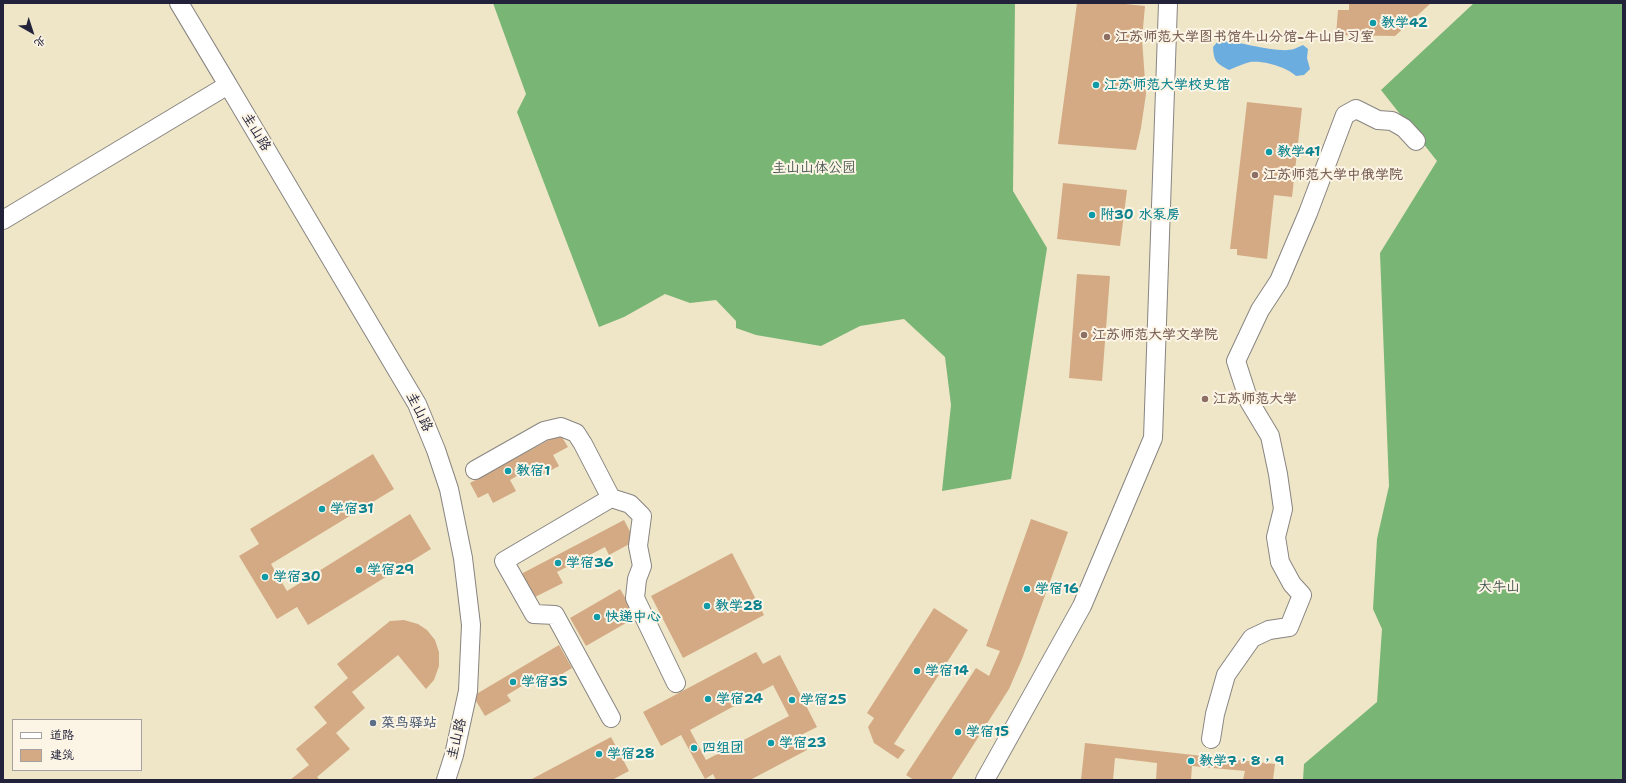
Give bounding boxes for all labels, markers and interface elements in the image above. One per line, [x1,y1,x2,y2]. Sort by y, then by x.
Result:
north arrow [12,12,52,52]
place label: 教学42 [1381,15,1428,31]
marker: 教学42 [1368,18,1378,28]
place label: 江苏师范大学图书馆牛山分馆-牛山自习室 [1115,29,1374,45]
text: 北 [31,32,49,51]
marker: 江苏师范大学图书馆牛山分馆-牛山自习室 [1102,32,1112,42]
place label: 江苏师范大学校史馆 [1104,77,1230,93]
marker: 江苏师范大学校史馆 [1091,80,1101,90]
street label: 圭山路 [238,110,274,154]
place label: 教学41 [1277,144,1320,160]
marker: 教学41 [1264,147,1274,157]
park label: 圭山山体公园 [772,160,856,176]
place label: 江苏师范大学中俄学院 [1263,167,1403,183]
marker: 江苏师范大学中俄学院 [1250,170,1260,180]
place label: 附30 水泵房 [1100,207,1180,223]
marker: 附30 水泵房 [1087,210,1097,220]
place label: 江苏师范大学文学院 [1092,327,1218,343]
marker: 江苏师范大学文学院 [1079,330,1089,340]
street label: 圭山路 [402,389,436,435]
place label: 江苏师范大学 [1213,391,1297,407]
marker: 江苏师范大学 [1200,394,1210,404]
place label: 教宿1 [516,463,550,479]
marker: 教宿1 [503,466,513,476]
place label: 学宿31 [330,501,374,517]
marker: 学宿31 [317,504,327,514]
place label: 学宿36 [566,555,614,571]
marker: 学宿36 [553,558,563,568]
place label: 学宿29 [367,562,414,578]
marker: 学宿29 [354,565,364,575]
place label: 学宿30 [273,569,321,585]
marker: 学宿30 [260,572,270,582]
park label: 大牛山 [1478,579,1520,595]
place label: 学宿16 [1035,581,1079,597]
marker: 学宿16 [1022,584,1032,594]
place label: 教学28 [715,598,762,614]
marker: 教学28 [702,601,712,611]
place label: 快递中心 [605,609,661,625]
marker: 快递中心 [592,612,602,622]
place label: 学宿14 [925,663,969,679]
marker: 学宿14 [912,666,922,676]
place label: 学宿35 [521,674,567,690]
marker: 学宿35 [508,677,518,687]
place label: 学宿24 [716,691,763,707]
place label: 学宿25 [800,692,846,708]
marker: 学宿24 [703,694,713,704]
marker: 学宿25 [787,695,797,705]
place label: 菜鸟驿站 [381,715,437,731]
street label: 圭山路 [444,717,470,761]
marker: 菜鸟驿站 [368,718,378,728]
legend [12,719,142,771]
place label: 学宿15 [966,724,1009,740]
text: 道路 [50,727,74,743]
marker: 学宿15 [953,727,963,737]
place label: 学宿23 [779,735,826,751]
marker: 学宿23 [766,738,776,748]
place label: 四组团 [702,740,744,756]
marker: 四组团 [689,743,699,753]
place label: 学宿28 [607,746,654,762]
text: 建筑 [50,747,74,763]
marker: 学宿28 [594,749,604,759]
place label: 教学7，8，9 [1199,753,1284,769]
marker: 教学7，8，9 [1186,756,1196,766]

